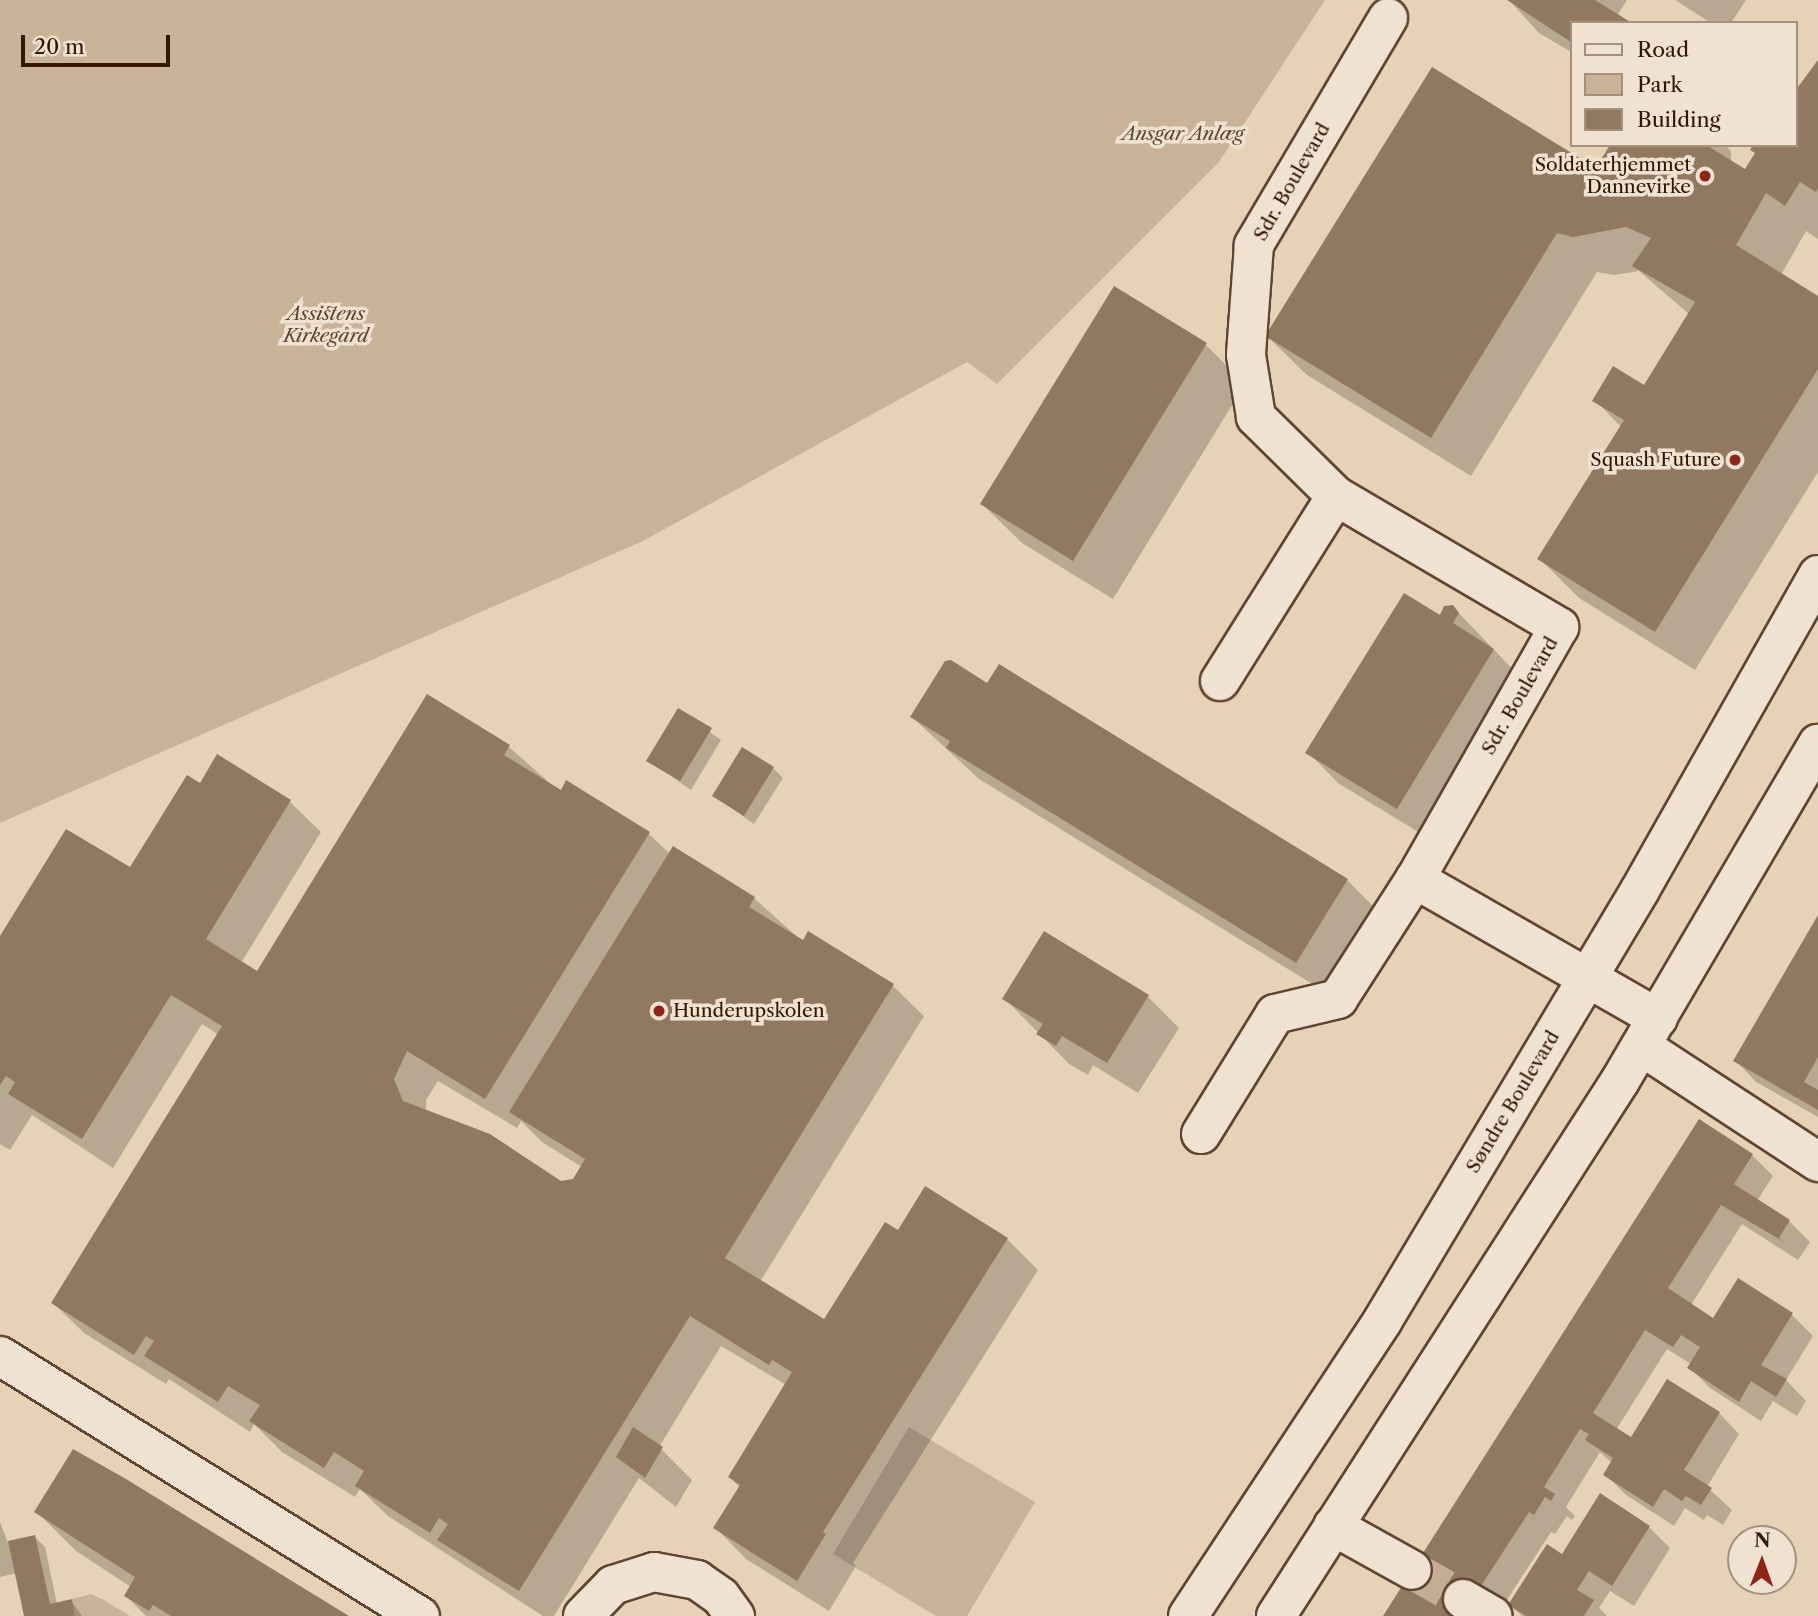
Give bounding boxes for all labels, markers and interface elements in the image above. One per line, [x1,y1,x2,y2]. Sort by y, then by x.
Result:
scale bar [24,21,173,65]
legend [1570,21,1797,147]
text: 20 m [34,34,85,59]
text: Road [1637,37,1689,62]
text: Park [1637,72,1683,97]
text: Building [1637,107,1721,132]
street label: Sdr. Boulevard [1249,119,1335,245]
park label: Ansgar Anlæg [1122,123,1244,145]
place label: Soldaterhjemmet Dannevirke [1535,154,1691,198]
marker: Soldaterhjemmet Dannevirke [1697,168,1713,184]
park label: Assistens Kirkegård [284,303,368,347]
place label: Squash Future [1590,449,1721,471]
marker: Squash Future [1727,452,1743,468]
street label: Sdr. Boulevard [1477,633,1563,759]
place label: Hunderupskolen [673,1000,825,1022]
marker: Hunderupskolen [651,1003,667,1019]
street label: Søndre Boulevard [1462,1027,1564,1177]
north arrow [1727,1525,1797,1595]
text: N [1754,1529,1771,1552]

